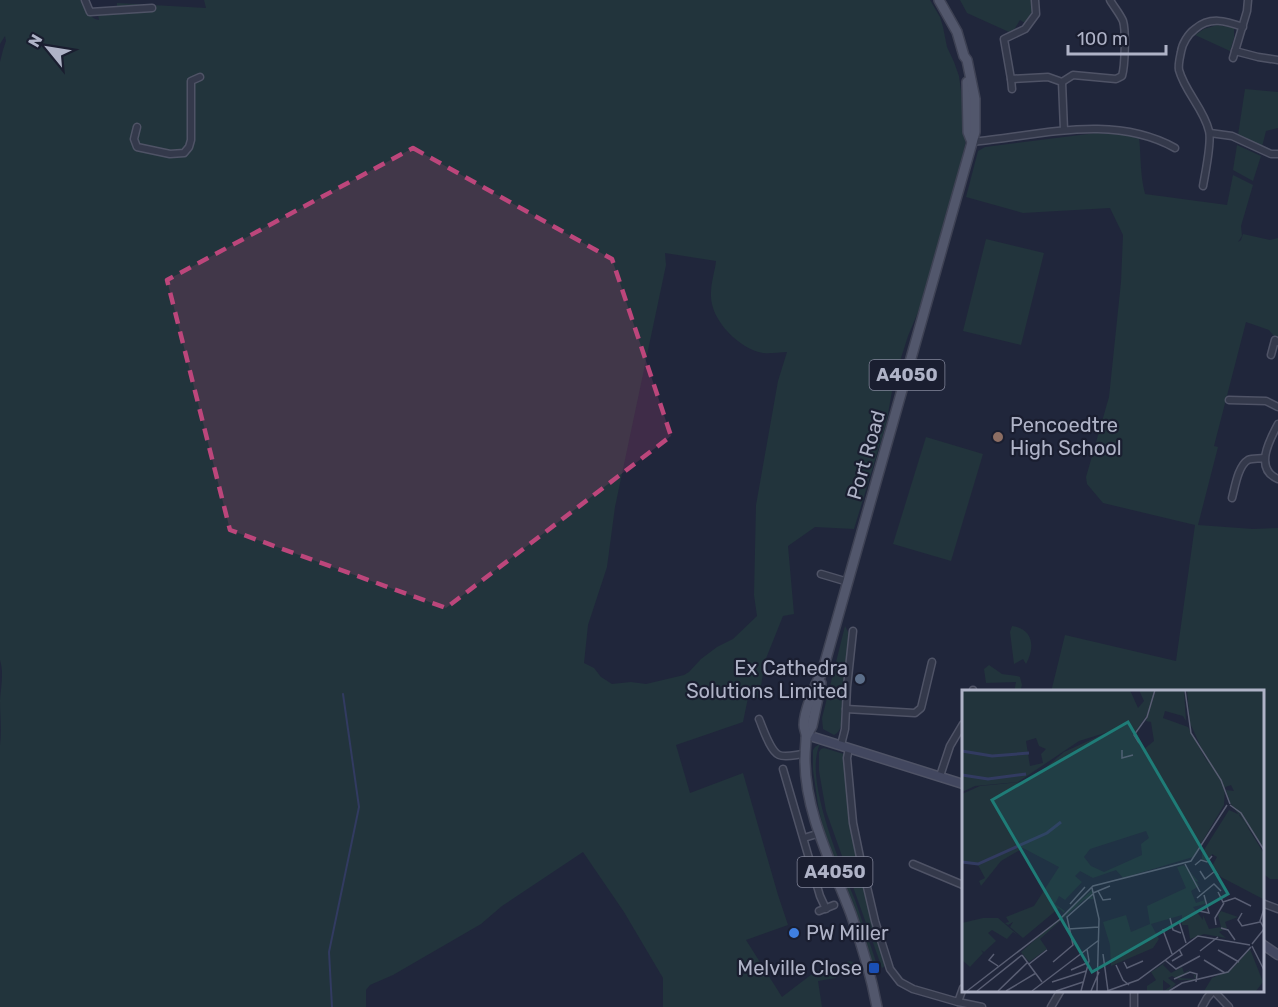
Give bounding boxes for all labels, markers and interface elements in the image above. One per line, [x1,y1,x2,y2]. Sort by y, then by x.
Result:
north arrow [18,18,78,78]
scale bar [1068,18,1166,56]
text: 100 m [1077,28,1128,50]
text: N [24,31,47,50]
road number: A4050 [870,360,944,390]
street label: Port Road [842,408,890,502]
place label: Pencoedtre High School [1010,413,1122,460]
marker: Pencoedtre High School [991,430,1005,444]
place label: Ex Cathedra Solutions Limited [686,656,848,703]
marker: Ex Cathedra Solutions Limited [853,672,867,686]
inset map [962,690,1263,992]
road number: A4050 [798,857,872,887]
place label: PW Miller [806,921,889,945]
marker: PW Miller [787,926,801,940]
place label: Melville Close [737,956,862,980]
marker: Melville Close [867,961,881,975]

